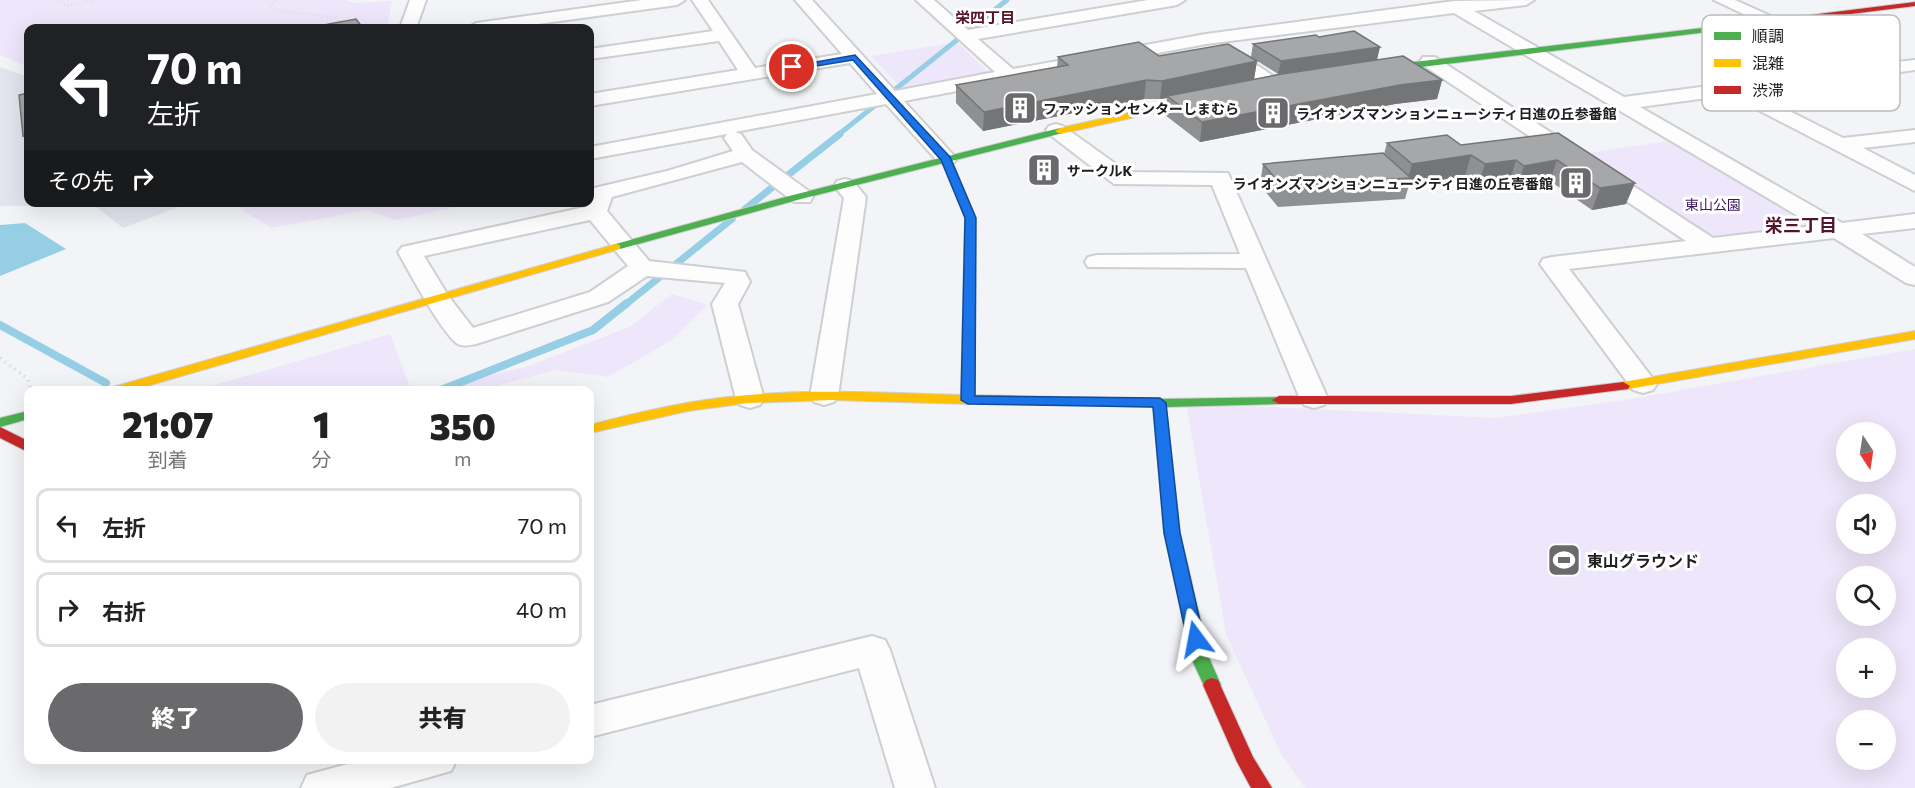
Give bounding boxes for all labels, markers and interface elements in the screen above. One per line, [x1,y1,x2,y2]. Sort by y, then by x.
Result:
district label: 栄四丁目 [955,8,1015,26]
legend [1702,15,1900,111]
text: 順調 [1752,26,1784,45]
text: 70 m [147,41,242,93]
pin [766,41,817,92]
icon: left [48,48,126,126]
icon: arrive [775,50,808,83]
text: 混雑 [1752,53,1784,72]
text: 渋滞 [1752,80,1784,99]
building icon: ファッションセンターしまむら [1002,90,1038,126]
building icon: ライオンズマンションニューシティ日進の丘参番館 [1255,95,1291,131]
text: 左折 [147,97,201,130]
place label: ファッションセンターしまむら [1043,100,1239,117]
place label: ライオンズマンションニューシティ日進の丘参番館 [1296,105,1617,122]
building icon: サークルK [1026,152,1062,188]
icon: right [126,162,159,195]
place label: サークルK [1067,162,1133,179]
building icon: ライオンズマンションニューシティ日進の丘壱番館 [1558,165,1594,201]
text: その先 [48,167,114,194]
place label: ライオンズマンションニューシティ日進の丘壱番館 [1232,175,1553,192]
park label: 東山公園 [1685,196,1741,213]
district label: 栄三丁目 [1765,214,1837,236]
text: 21:07 [122,401,214,445]
text: 1 [313,401,330,445]
text: 350 [429,403,496,447]
north arrow [1836,422,1896,482]
map controls [1836,422,1896,770]
text: m [454,446,471,470]
text: 到着 [148,447,188,471]
text: 分 [312,447,332,471]
button: sound [1836,494,1896,554]
icon: left [51,509,84,542]
text: 70 m [518,512,567,539]
text: 左折 [102,514,146,541]
sports icon: 東山グラウンド [1546,542,1582,578]
place label: 東山グラウンド [1587,551,1699,570]
button: search [1836,566,1896,626]
icon: right [51,593,84,626]
text: 40 m [516,596,567,623]
text: 右折 [102,598,146,625]
position arrow [1164,607,1228,671]
button: + [1836,638,1896,698]
button: 終了 [48,683,303,752]
button: 共有 [315,683,570,752]
button: − [1836,710,1896,770]

